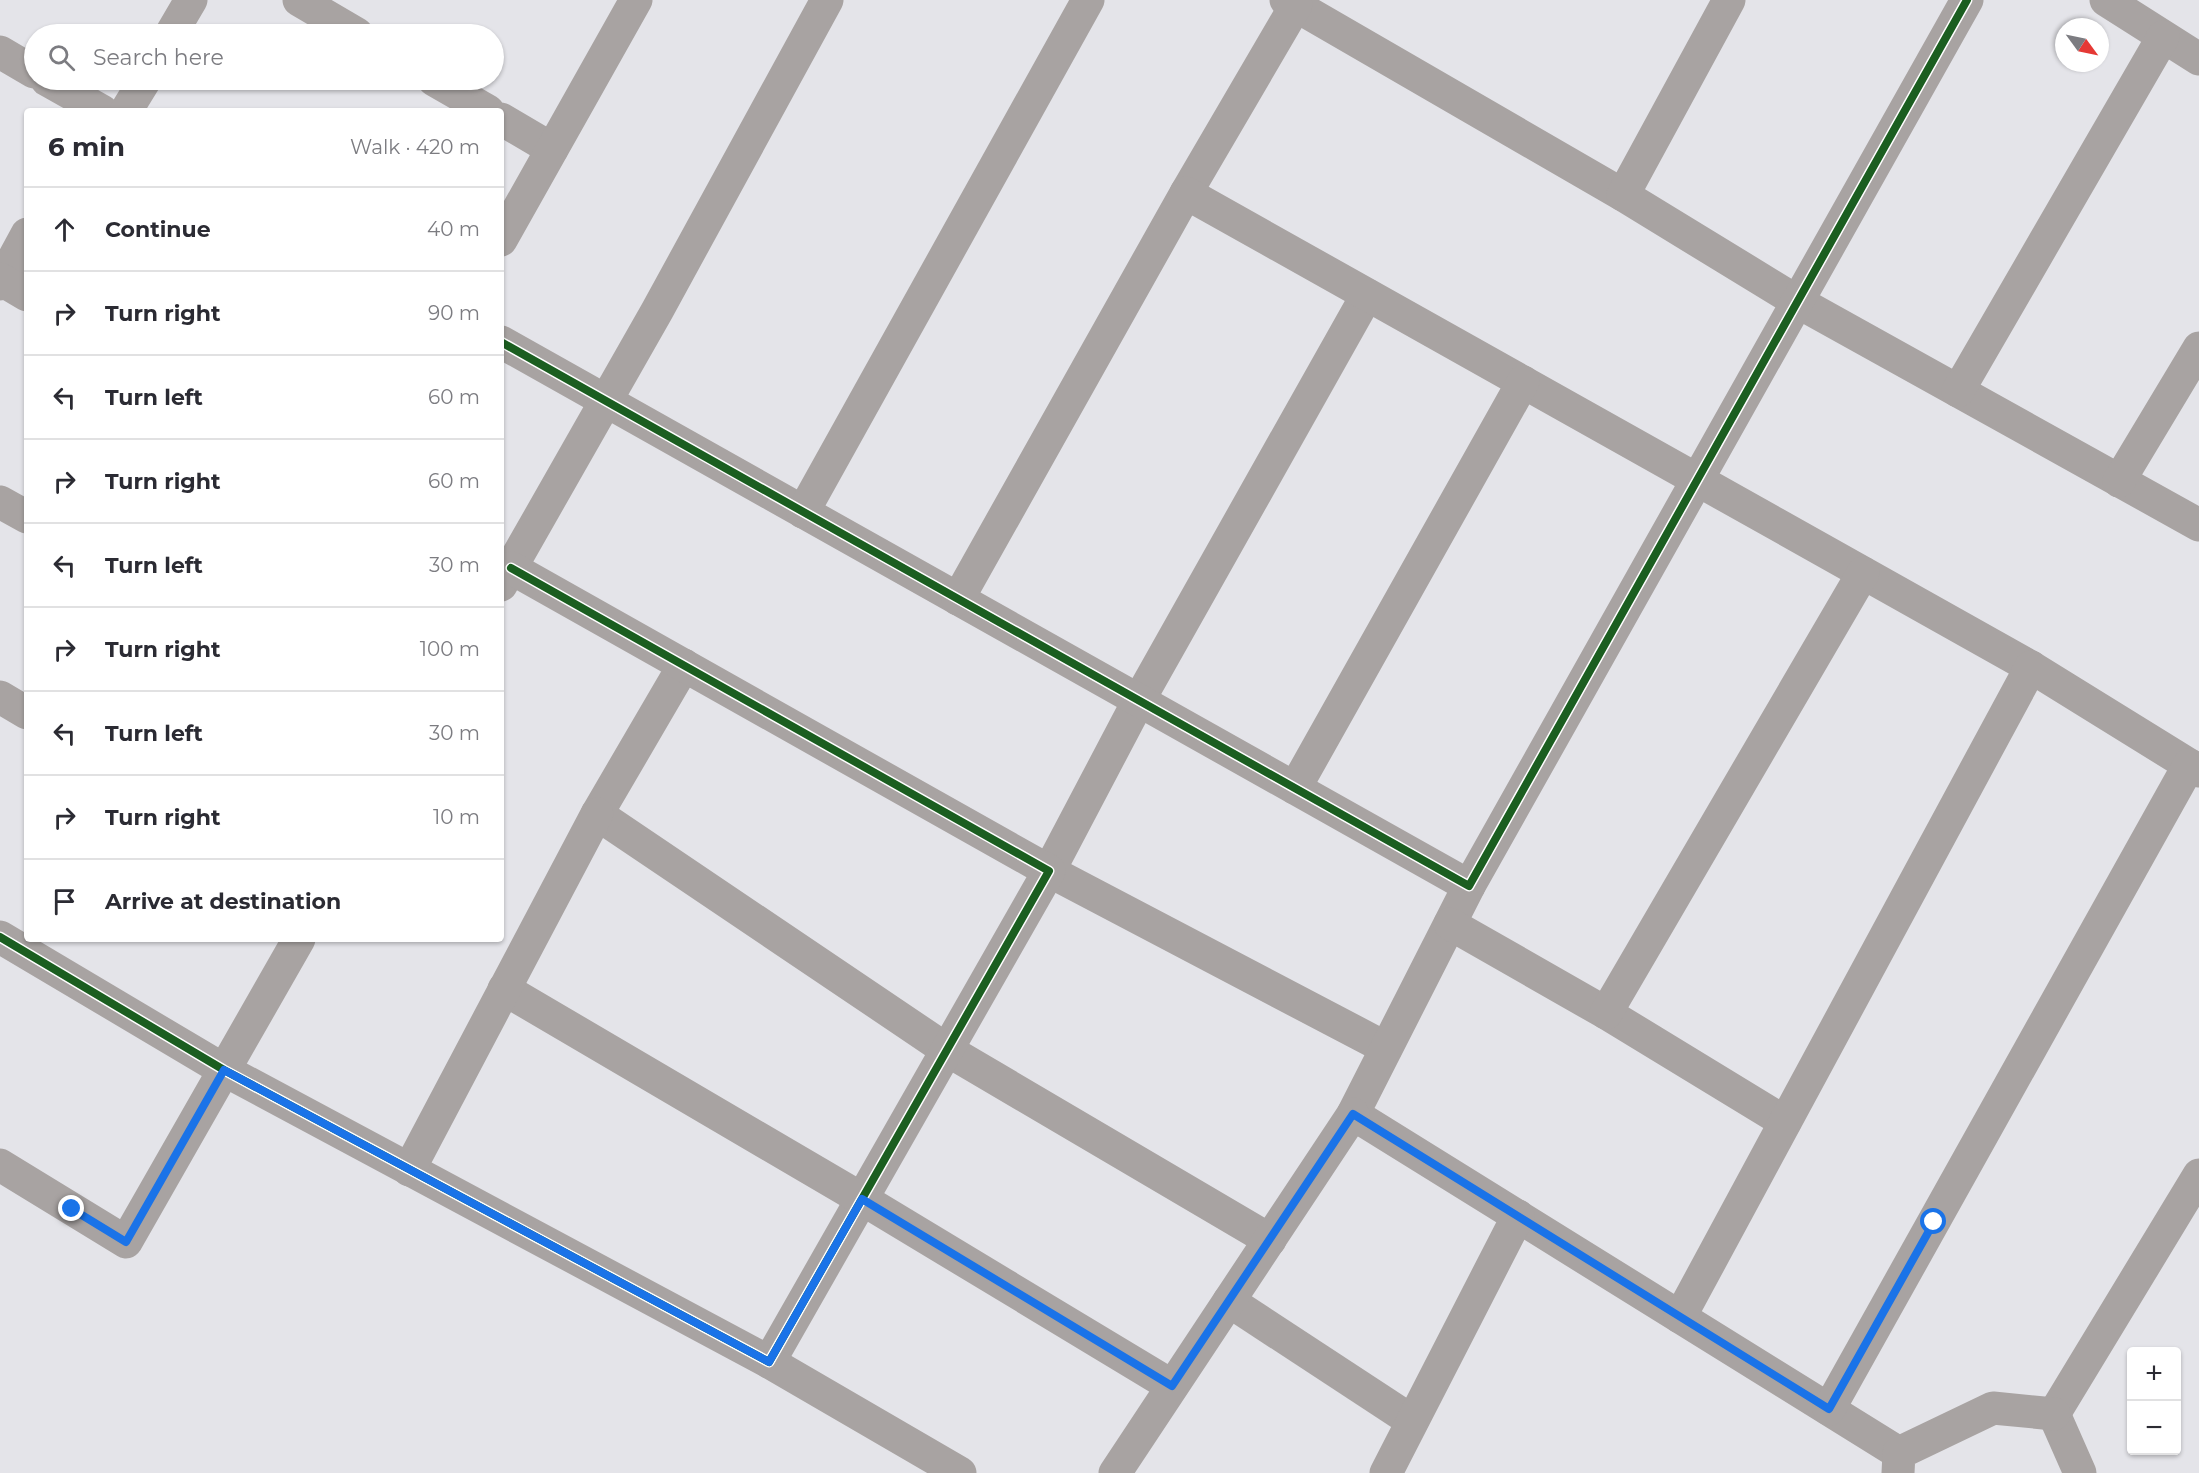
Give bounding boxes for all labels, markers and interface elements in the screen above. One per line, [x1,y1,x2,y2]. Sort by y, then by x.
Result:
north arrow [2055,18,2109,72]
search box [24,24,504,90]
icon: search [45,41,78,74]
text: Search here [93,44,224,71]
text: 6 min [48,131,125,163]
text: Walk · 420 m [350,135,480,159]
icon: ahead [48,213,81,246]
text: Continue [105,216,211,243]
text: 40 m [427,217,480,241]
icon: right [48,297,81,330]
text: Turn right [105,300,220,327]
text: 90 m [428,301,480,325]
icon: left [48,381,81,414]
text: Turn left [105,384,203,411]
text: 60 m [428,385,480,409]
icon: right [48,465,81,498]
text: Turn right [105,468,220,495]
text: 60 m [428,469,480,493]
icon: left [48,549,81,582]
text: Turn left [105,552,203,579]
text: 30 m [429,553,480,577]
icon: right [48,633,81,666]
text: Turn right [105,636,220,663]
text: 100 m [420,637,480,661]
icon: left [48,717,81,750]
text: Turn left [105,720,203,747]
text: 30 m [429,721,480,745]
icon: right [48,801,81,834]
text: Turn right [105,804,220,831]
text: 10 m [433,805,480,829]
icon: arrive [48,885,81,918]
text: Arrive at destination [105,888,341,915]
route end [58,1195,84,1221]
route start [1920,1208,1946,1234]
map controls [2127,1347,2181,1455]
button: + [2127,1347,2181,1401]
button: − [2127,1401,2181,1455]

